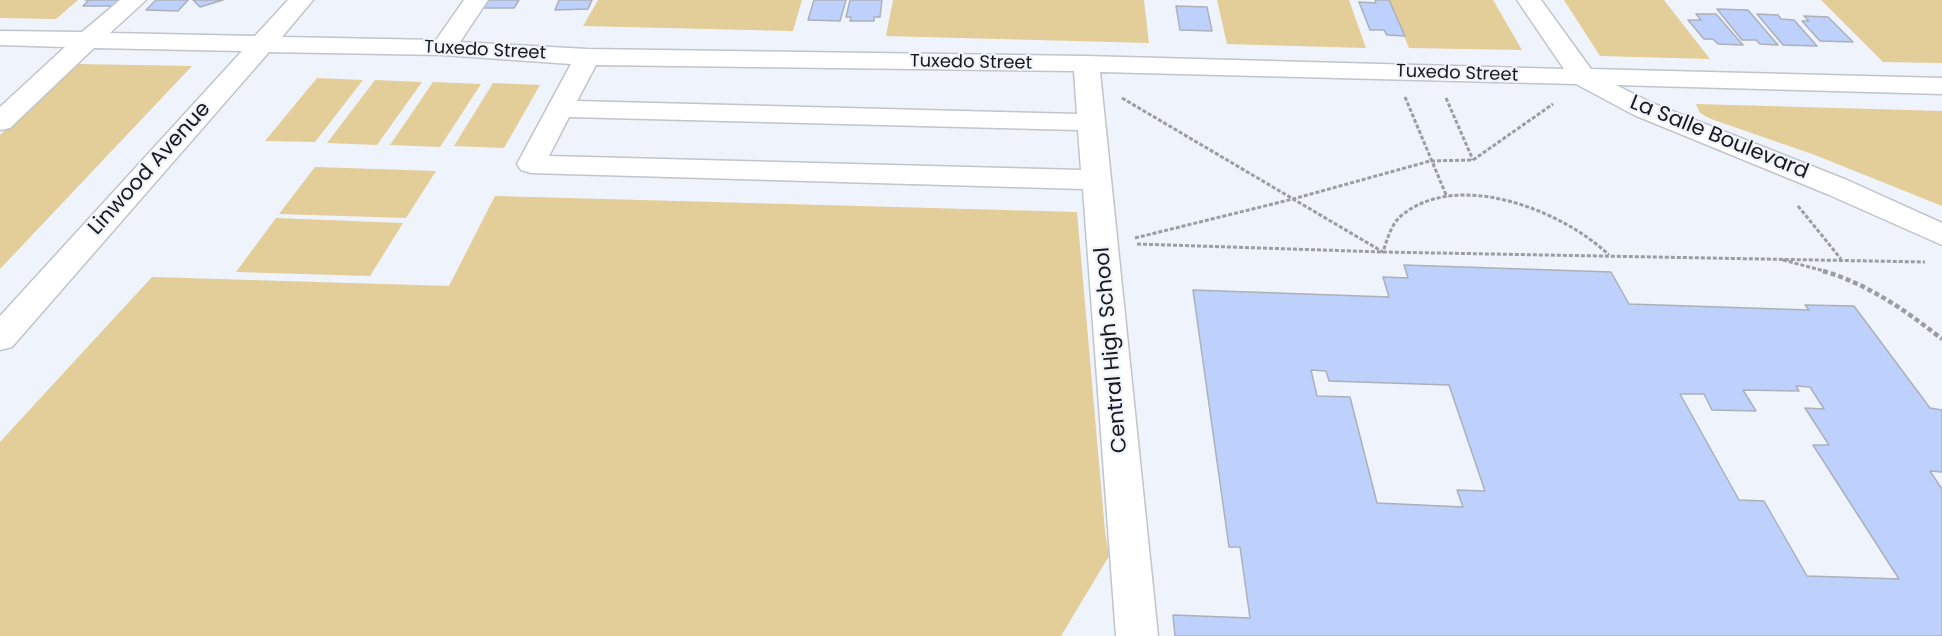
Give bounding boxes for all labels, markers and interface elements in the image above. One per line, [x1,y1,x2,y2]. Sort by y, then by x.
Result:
street label: Tuxedo Street [423,37,547,65]
street label: Tuxedo Street [910,51,1032,75]
street label: Tuxedo Street [1396,61,1518,87]
street label: La Salle Boulevard [1626,91,1812,185]
street label: Linwood Avenue [84,97,216,241]
street label: Central High School [1090,246,1134,454]

